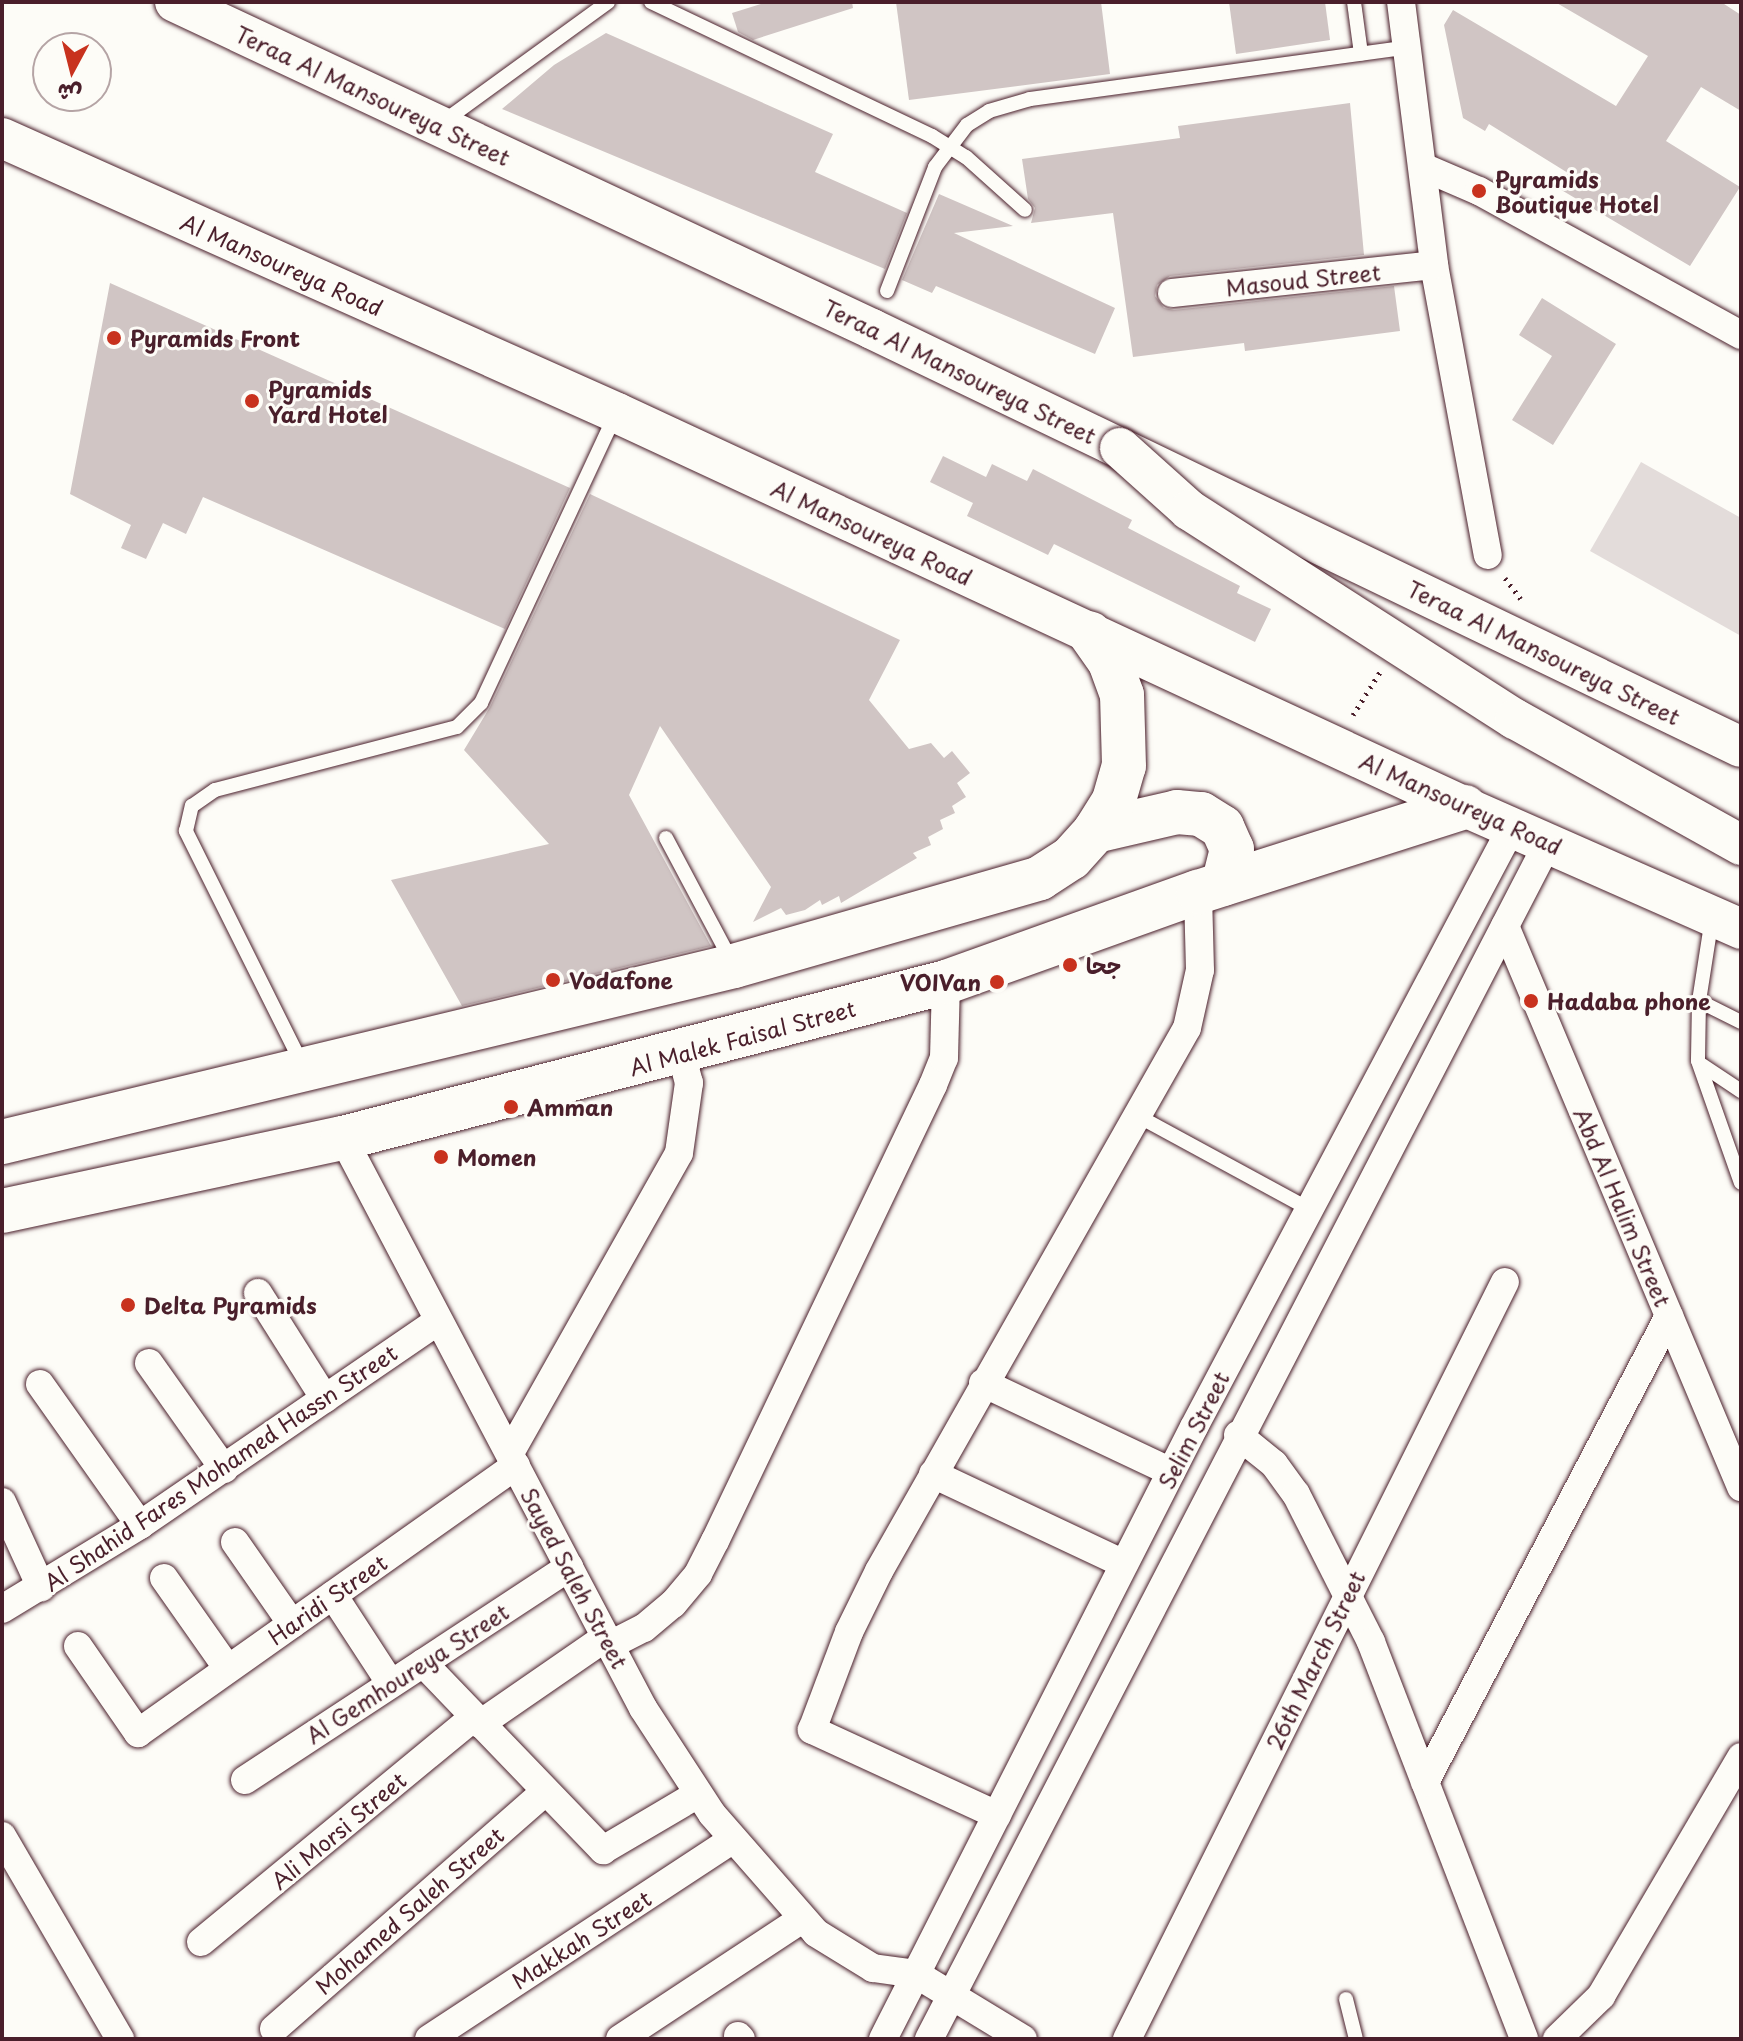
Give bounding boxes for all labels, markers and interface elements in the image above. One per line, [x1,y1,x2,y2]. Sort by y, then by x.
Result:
street label: Teraa Al Mansoureya Street [231,19,515,171]
north arrow [32,32,112,112]
text: ش [55,76,83,112]
place label: Pyramids Boutique Hotel [1495,165,1661,216]
marker: Pyramids Boutique Hotel [1470,182,1488,200]
street label: Al Mansoureya Road [176,207,388,321]
street label: Masoud Street [1225,258,1381,300]
street label: Teraa Al Mansoureya Street [819,293,1101,449]
place label: Pyramids Front [130,325,301,351]
marker: Pyramids Front [105,329,123,347]
place label: Pyramids Yard Hotel [268,375,388,426]
marker: Pyramids Yard Hotel [243,392,261,410]
street label: Al Mansoureya Road [766,473,978,591]
street label: Teraa Al Mansoureya Street [1403,574,1685,730]
street label: Al Mansoureya Road [1355,746,1567,860]
place label: جحا [1086,952,1121,978]
marker: جحا [1061,956,1079,974]
place label: Vodafone [569,967,673,993]
place label: VOIVan [900,969,981,995]
marker: Vodafone [544,971,562,989]
marker: VOIVan [988,973,1006,991]
place label: Hadaba phone [1547,988,1711,1014]
marker: Hadaba phone [1522,992,1540,1010]
street label: Al Malek Faisal Street [623,993,861,1081]
place label: Amman [527,1094,613,1120]
marker: Amman [502,1098,520,1116]
street label: Abd Al Halim Street [1568,1102,1678,1312]
place label: Momen [457,1144,537,1170]
marker: Momen [432,1148,450,1166]
place label: Delta Pyramids [144,1292,316,1318]
marker: Delta Pyramids [119,1296,137,1314]
street label: Al Shahid Fares Mohamed Hassn Street [37,1338,403,1596]
street label: Selim Street [1152,1366,1234,1494]
street label: Sayed Saleh Street [516,1482,634,1674]
street label: Haridi Street [262,1548,392,1650]
street label: 26th March Street [1259,1564,1371,1756]
street label: Al Gemhoureya Street [300,1597,514,1749]
street label: Ali Morsi Street [265,1766,411,1894]
street label: Mohamed Saleh Street [309,1821,509,1999]
street label: Makkah Street [506,1884,656,1994]

